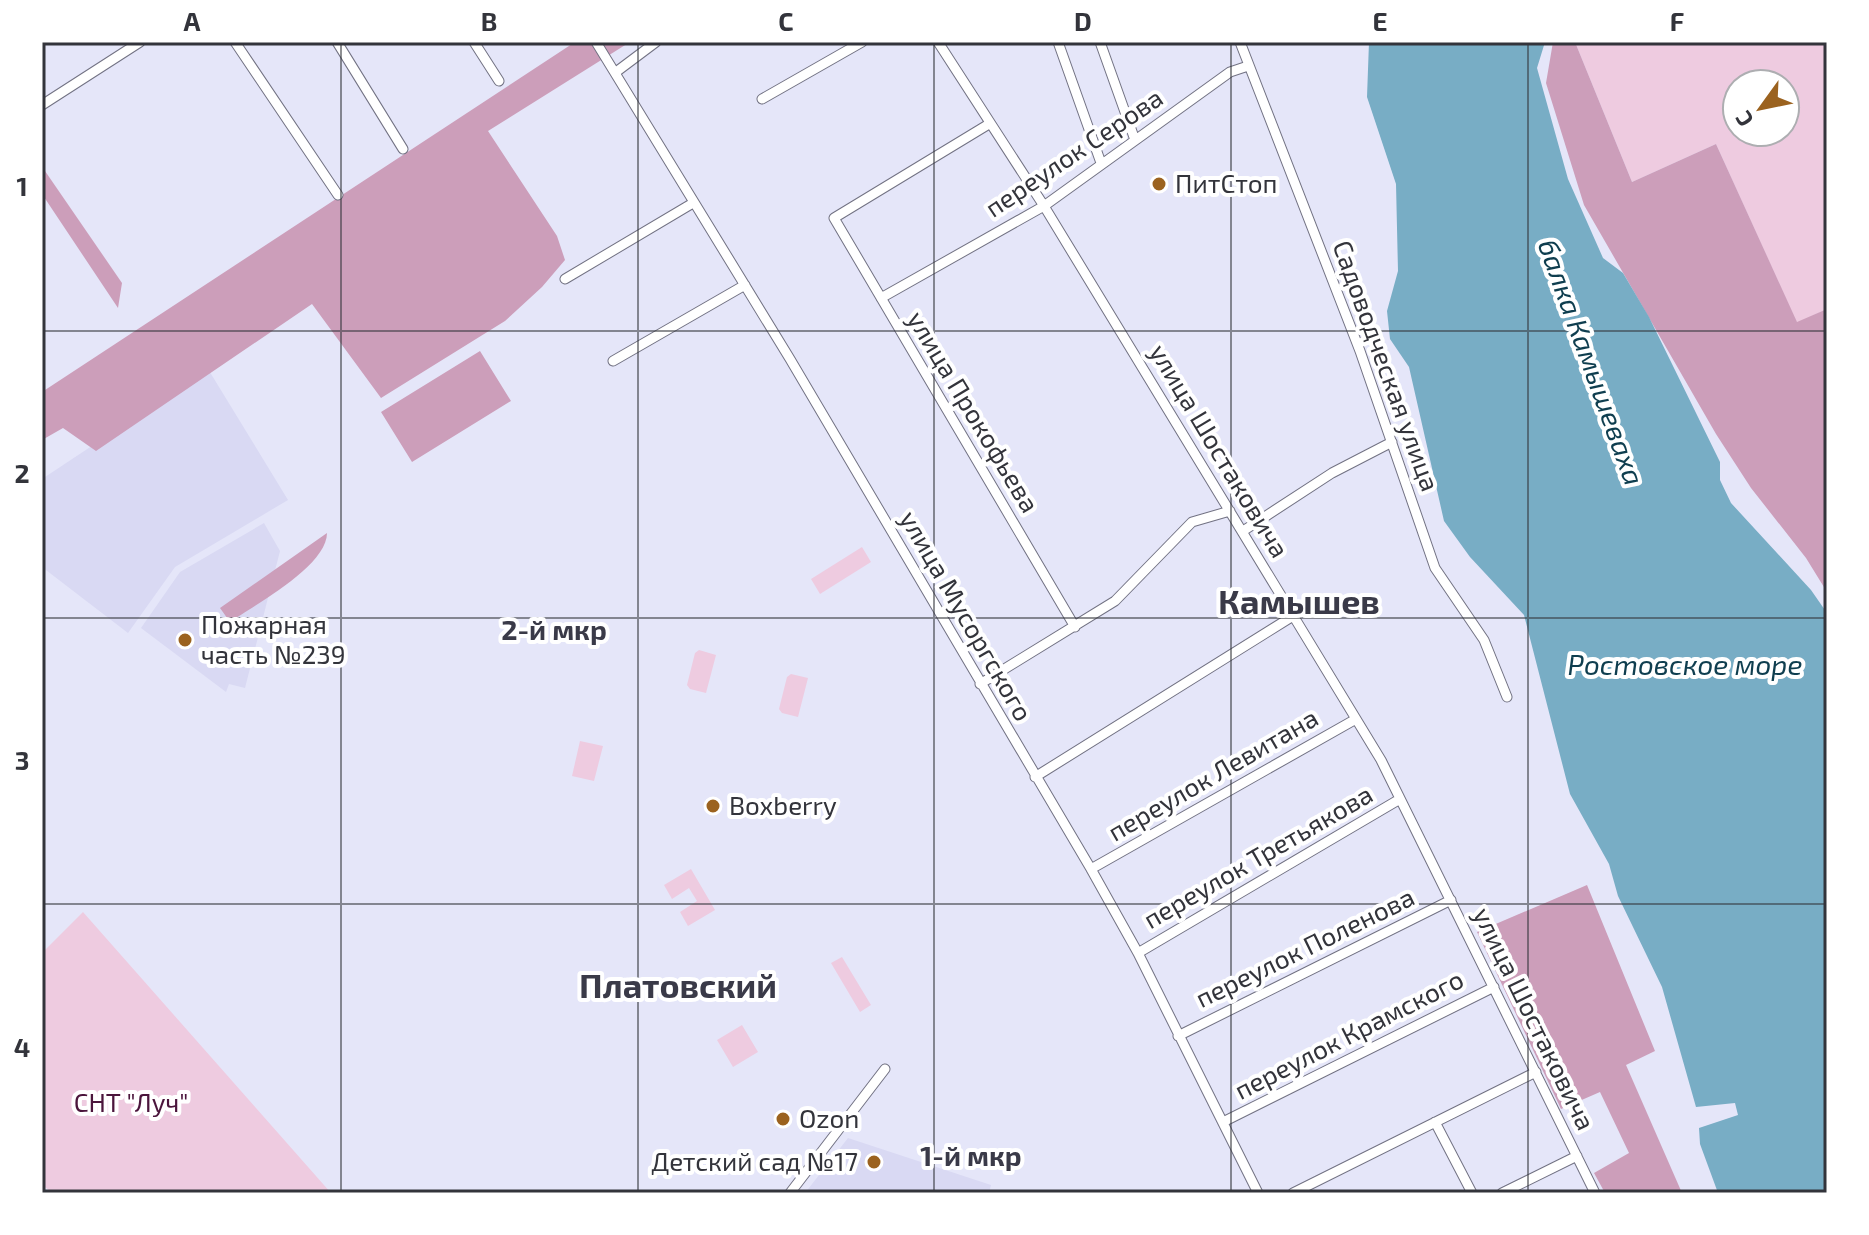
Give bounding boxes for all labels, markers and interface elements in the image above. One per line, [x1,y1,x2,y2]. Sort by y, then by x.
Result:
text: A [184,5,201,36]
text: B [481,5,497,36]
text: C [778,5,794,36]
text: D [1074,5,1092,36]
text: E [1372,5,1388,36]
text: F [1670,5,1684,36]
north arrow [1721,68,1801,148]
street label: переулок Серова [978,81,1168,223]
text: С [1729,107,1758,132]
place label: ПитСтоп [1175,167,1278,198]
text: 1 [16,170,28,201]
marker: ПитСтоп [1150,175,1168,193]
water label: балка Камышеваха [1532,234,1652,489]
street label: Садоводческая улица [1327,236,1447,495]
street label: улица Прокофьева [901,305,1047,518]
street label: улица Шостаковича [1143,338,1296,563]
text: 2 [14,457,30,488]
street label: улица Мусоргского [894,505,1040,726]
district label: Камышев [1218,580,1380,621]
place label: Пожарная часть №239 [201,608,346,669]
district label: 2-й мкр [501,612,607,646]
marker: Пожарная часть №239 [176,631,194,649]
water label: Ростовское море [1567,647,1803,681]
street label: переулок Левитана [1102,701,1323,847]
text: 3 [15,744,29,775]
street label: переулок Третьякова [1137,777,1378,935]
place label: Boxberry [729,789,837,820]
marker: Boxberry [704,797,722,815]
street label: переулок Поленова [1190,880,1419,1014]
street label: улица Шостаковича [1467,902,1603,1135]
street label: переулок Крамского [1229,962,1468,1106]
district label: Платовский [579,964,777,1005]
text: 4 [14,1031,30,1062]
park label: СНТ "Луч" [74,1086,188,1118]
place label: Ozon [799,1102,859,1133]
marker: Ozon [774,1110,792,1128]
district label: 1-й мкр [920,1138,1022,1172]
place label: Детский сад №17 [651,1145,858,1176]
marker: Детский сад №17 [865,1153,883,1171]

